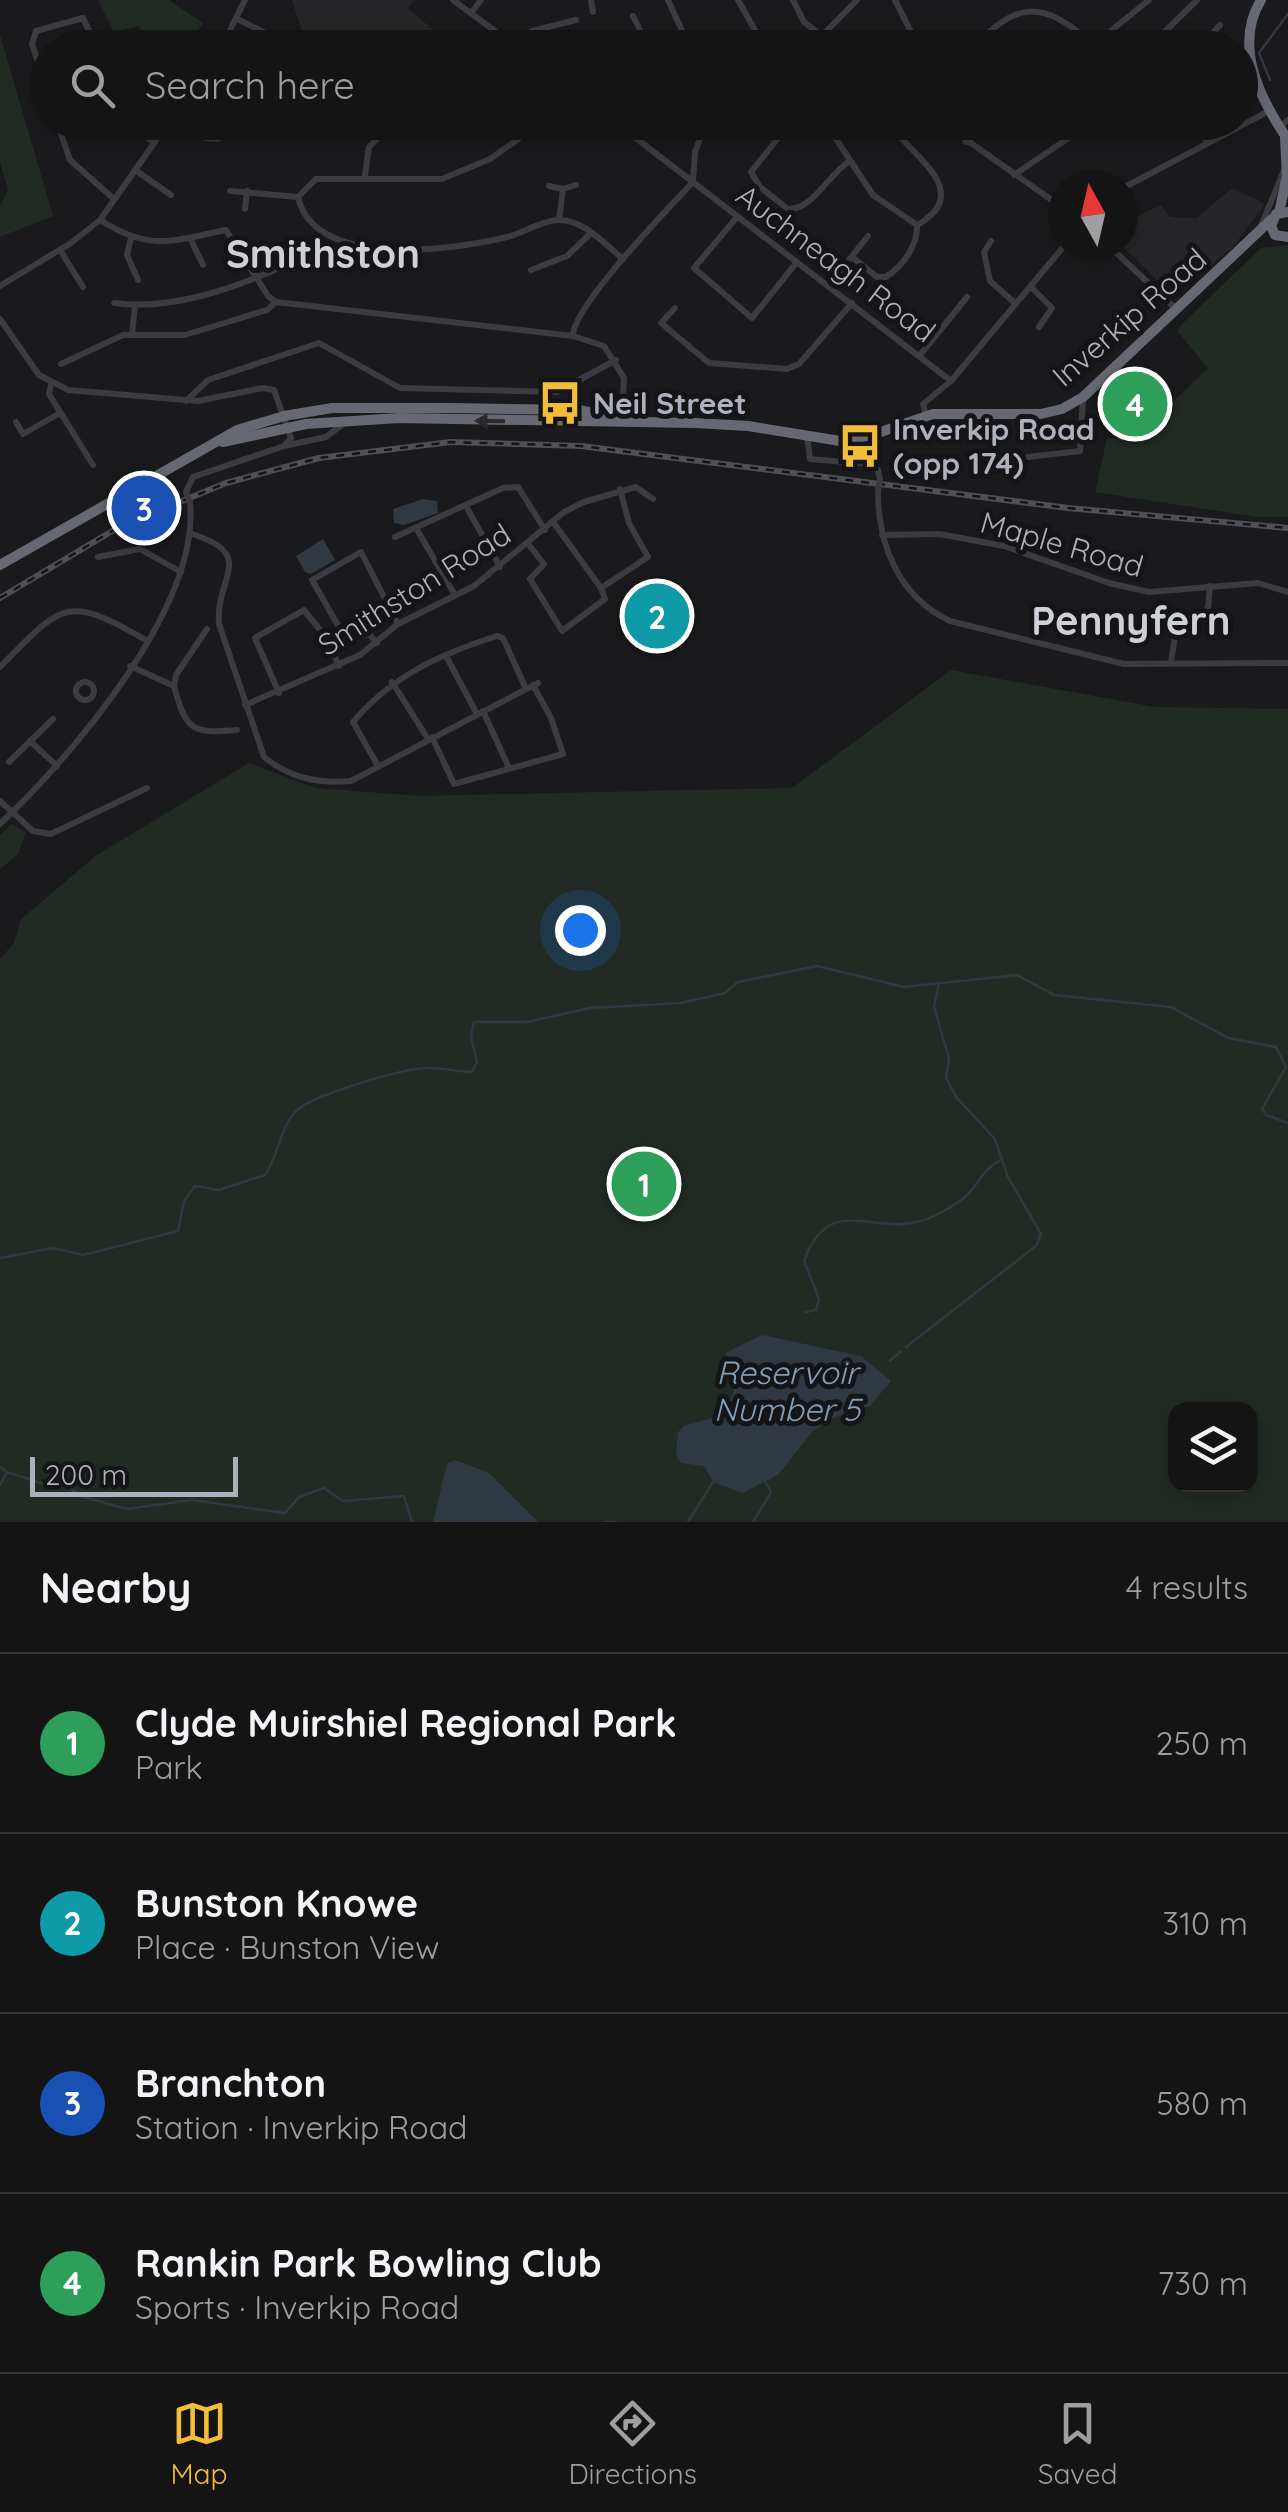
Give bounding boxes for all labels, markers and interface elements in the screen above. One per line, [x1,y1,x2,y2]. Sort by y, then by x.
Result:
search box [30,30,1258,140]
icon: search [65,58,120,113]
text: Search here [145,61,355,109]
north arrow [1048,170,1138,260]
street label: Auchneagh Road [729,176,943,350]
district label: Smithston [226,228,420,278]
street label: Inverkip Road [1044,240,1214,394]
pin: 4 [1102,366,1168,442]
bus stop icon: Neil Street [536,379,584,427]
place label: Neil Street [593,384,747,422]
place label: Inverkip Road (opp 174) [893,410,1095,482]
one-way arrow [474,413,506,429]
bus stop icon: Inverkip Road (opp 174) [836,422,884,470]
pin: 3 [112,470,176,546]
street label: Maple Road [976,503,1148,585]
street label: Smithston Road [311,515,517,663]
pin: 2 [624,578,690,654]
district label: Pennyfern [1031,595,1231,645]
your location [555,905,606,956]
pin: 1 [612,1146,676,1222]
water label: Reservoir Number 5 [714,1352,864,1429]
map controls [1168,1402,1258,1492]
button: layers [1168,1402,1258,1492]
scale bar [30,1452,238,1496]
text: 200 m [45,1457,127,1492]
text: Nearby [40,1561,191,1614]
text: 4 results [1126,1567,1248,1607]
text: Clyde Muirshiel Regional Park [135,1699,677,1747]
text: 1 [66,1723,79,1763]
text: 250 m [1156,1723,1248,1763]
text: Park [135,1747,203,1787]
text: Bunston Knowe [135,1879,418,1927]
text: 2 [63,1903,82,1943]
text: 310 m [1162,1903,1248,1943]
text: Place · Bunston View [135,1927,439,1967]
text: Branchton [135,2059,326,2107]
text: 3 [64,2083,81,2123]
text: 580 m [1156,2083,1248,2123]
text: Station · Inverkip Road [135,2107,467,2147]
text: Rankin Park Bowling Club [135,2239,602,2287]
text: 4 [63,2263,82,2303]
text: 730 m [1158,2263,1248,2303]
text: Sports · Inverkip Road [135,2287,459,2327]
tab: Map [170,2396,228,2491]
tab: Directions [568,2396,697,2491]
tab: Saved [1038,2396,1118,2491]

